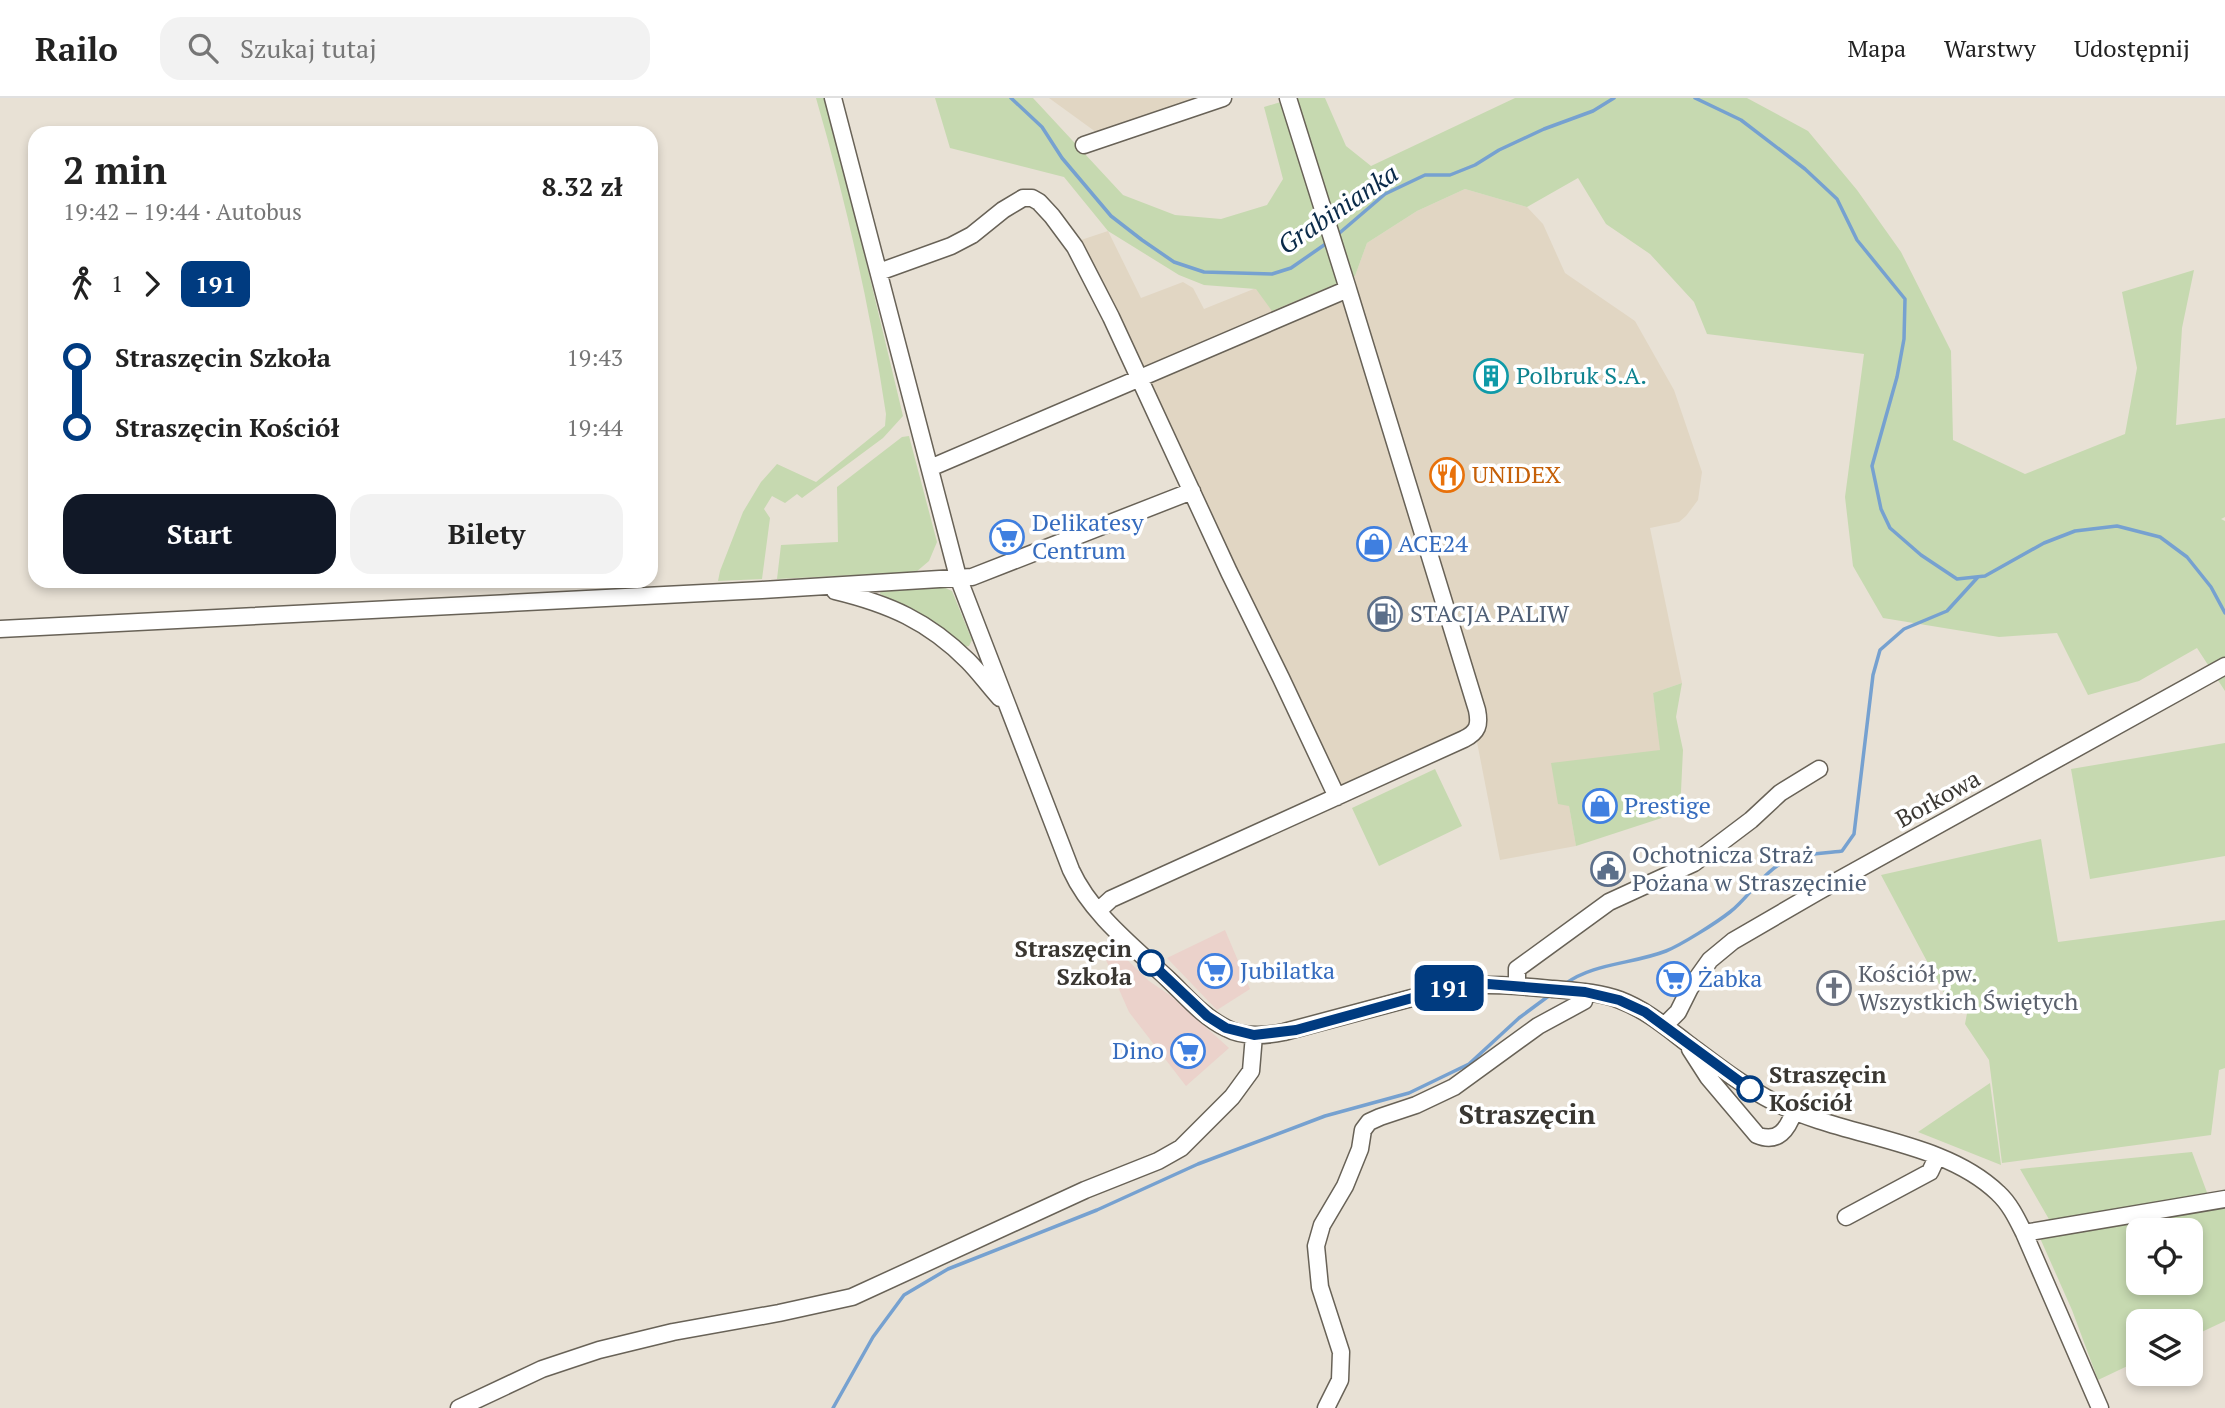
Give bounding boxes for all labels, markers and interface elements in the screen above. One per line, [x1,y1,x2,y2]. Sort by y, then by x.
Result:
search box [160,17,650,80]
text: Railo [35,27,118,70]
icon: search [184,29,222,67]
text: Szukaj tutaj [240,31,377,65]
text: Mapa [1847,32,1906,64]
text: Warstwy [1944,32,2036,64]
text: Udostępnij [2074,32,2190,64]
text: 2 min [63,145,167,195]
water label: Grabinianka [1271,155,1404,261]
text: 8.32 zł [542,169,623,203]
text: 19:42 – 19:44 · Autobus [63,196,302,227]
icon: walk [63,265,101,303]
icon: forward [133,265,171,303]
text: 1 [111,268,123,299]
text: 191 [195,268,236,300]
text: Straszęcin Szkoła [115,340,331,374]
text: 19:43 [566,342,623,373]
building icon: Polbruk S.A. [1472,357,1510,395]
place label: Polbruk S.A. [1516,359,1647,391]
text: Straszęcin Kościół [115,410,340,444]
text: 19:44 [566,412,623,443]
restaurant icon: UNIDEX [1428,456,1466,494]
place label: UNIDEX [1472,458,1561,490]
button: Start [63,494,336,574]
button: Bilety [350,494,623,574]
place label: Delikatesy Centrum [1032,506,1144,566]
supermarket icon: Delikatesy Centrum [988,518,1026,556]
shop icon: ACE24 [1355,525,1393,563]
place label: ACE24 [1398,527,1468,559]
fuel station icon: STACJA PALIW [1366,595,1404,633]
place label: STACJA PALIW [1410,597,1570,629]
street label: Borkowa [1890,762,1985,834]
shop icon: Prestige [1581,787,1619,825]
place label: Prestige [1624,789,1711,821]
place label: Ochotnicza Straż Pożana w Straszęcinie [1632,838,1867,898]
public building icon: Ochotnicza Straż Pożana w Straszęcinie [1589,850,1627,888]
place label: Straszęcin Szkoła [1015,932,1133,992]
marker: Straszęcin Szkoła [1138,950,1164,976]
supermarket icon: Jubilatka [1196,952,1234,990]
place label: Jubilatka [1240,954,1335,986]
place label: Kościół pw. Wszystkich Świętych [1858,957,2078,1017]
supermarket icon: Żabka [1655,960,1693,998]
place label: Żabka [1698,962,1762,994]
line badge: 191 [1409,965,1489,1011]
church icon: Kościół pw. Wszystkich Świętych [1815,969,1853,1007]
text: 191 [1429,972,1469,1004]
supermarket icon: Dino [1169,1032,1207,1070]
place label: Dino [1112,1034,1164,1066]
place label: Straszęcin Kościół [1769,1058,1887,1118]
marker: Straszęcin Kościół [1737,1076,1763,1102]
district label: Straszęcin [1458,1095,1596,1132]
map controls [2126,1218,2203,1386]
button: locate [2126,1218,2203,1295]
button: layers [2126,1309,2203,1386]

